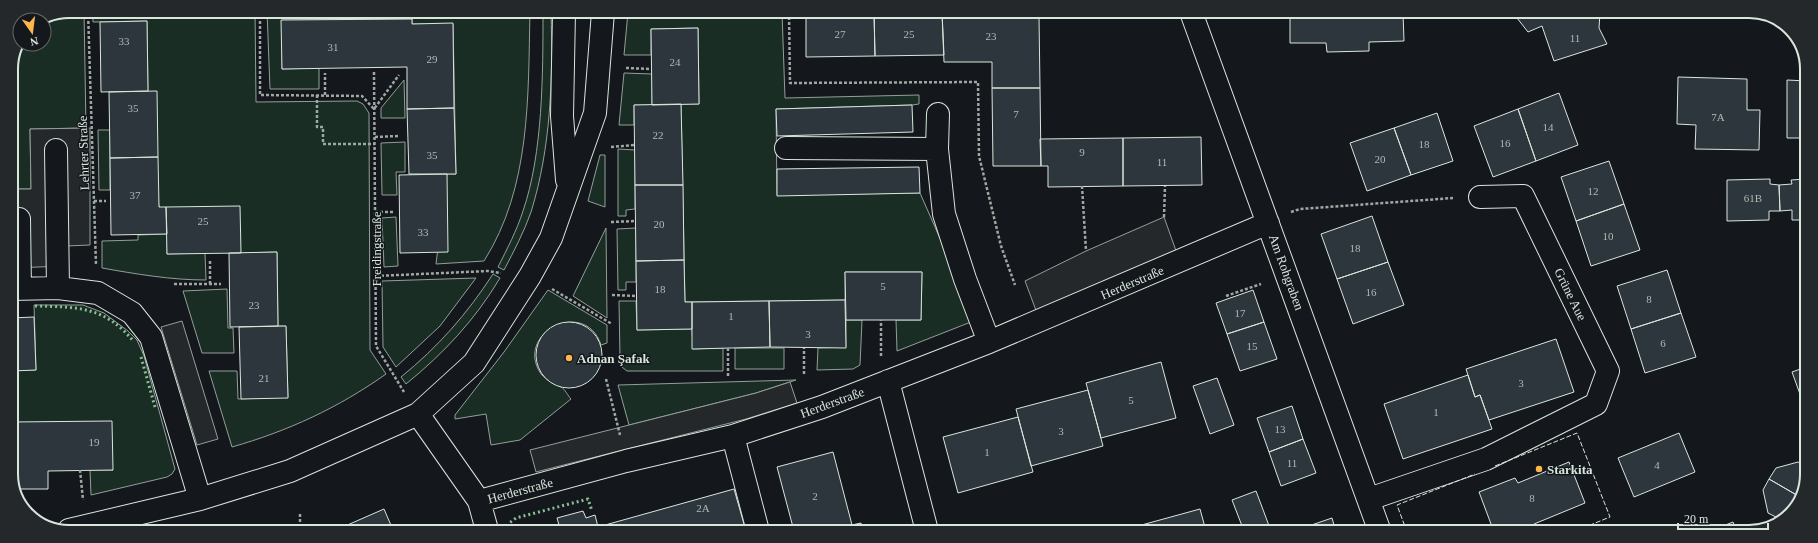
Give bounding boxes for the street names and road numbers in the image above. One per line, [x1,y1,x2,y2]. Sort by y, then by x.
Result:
street label: Lehrter Straße [75,115,92,191]
street label: Freidingstraße [369,211,384,287]
street label: Am Rohgraben [1266,232,1307,313]
street label: Herderstraße [1098,262,1166,302]
street label: Grüne Aue [1551,265,1590,323]
street label: Herderstraße [798,384,866,421]
street label: Herderstraße [486,474,555,506]

